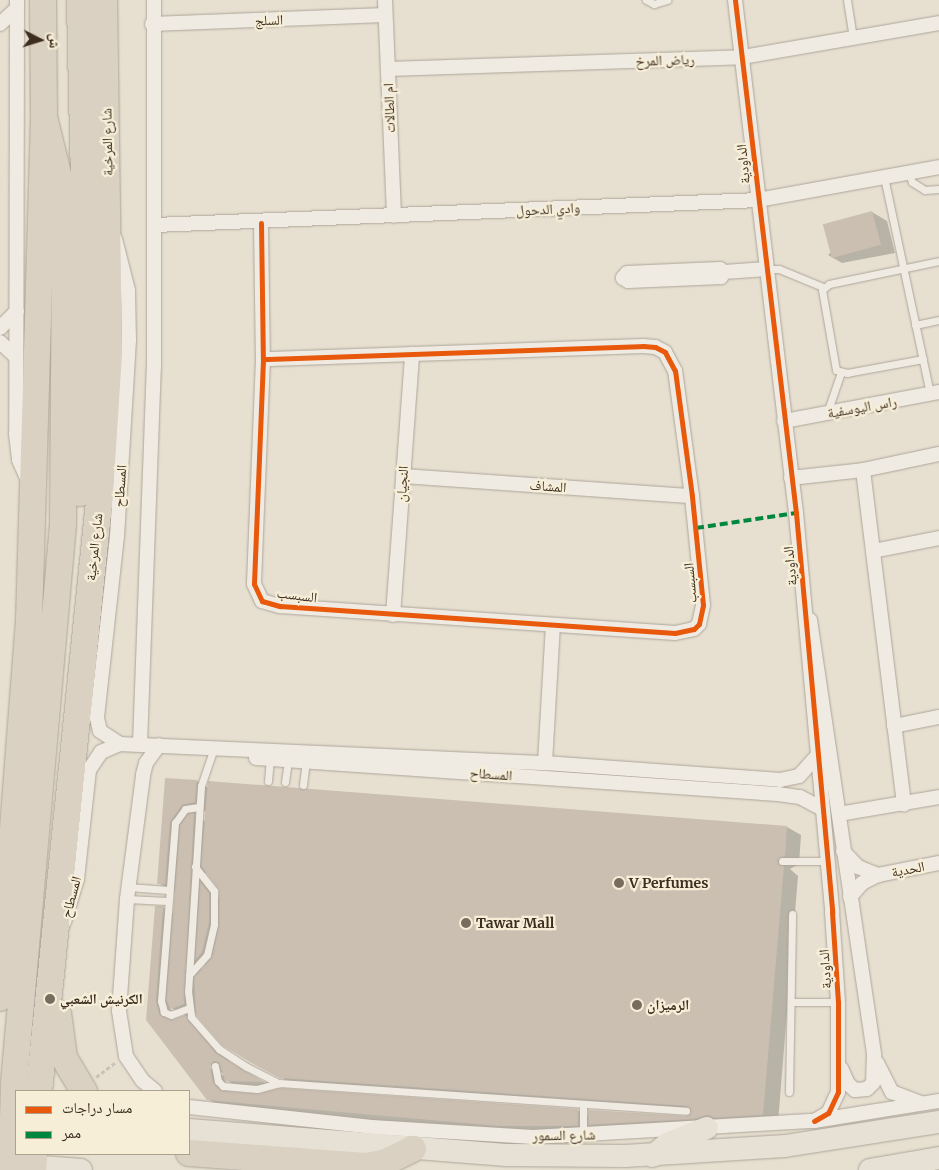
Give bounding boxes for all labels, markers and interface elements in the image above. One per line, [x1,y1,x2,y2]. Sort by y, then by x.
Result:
street label: السلج [255,11,283,29]
north arrow [15,15,65,65]
text: ش [45,33,65,49]
street label: رياض المرخ [635,51,695,69]
street label: ام الطالات [380,83,398,133]
street label: شارع المرخية [98,108,116,176]
street label: الداودية [733,143,753,185]
street label: وادي الدحول [515,199,581,219]
street label: راس اليوسفية [826,393,898,421]
street label: المسطاح [110,464,130,508]
street label: النجيان [392,465,412,503]
street label: المشاف [529,476,567,496]
street label: شارع المرخية [82,512,106,582]
street label: الداودية [780,545,800,587]
street label: السبسب [680,562,700,604]
street label: السبسب [276,584,318,606]
street label: المسطاح [469,764,513,784]
street label: الحدية [890,858,926,880]
street label: المسطاح [57,874,85,920]
place label: V Perfumes [629,875,708,891]
marker: V Perfumes [613,877,625,889]
place label: Tawar Mall [476,915,554,931]
marker: Tawar Mall [460,917,472,929]
street label: الداودية [815,949,835,989]
place label: الكرنيش الشعبي [60,991,143,1007]
marker: الكرنيش الشعبي [44,993,56,1005]
place label: الرميزان [647,997,689,1013]
marker: الرميزان [631,999,643,1011]
legend [15,1090,190,1155]
text: مسار دراجات [62,1098,132,1117]
text: ممر [62,1123,81,1142]
street label: شارع السمور [532,1126,596,1144]

